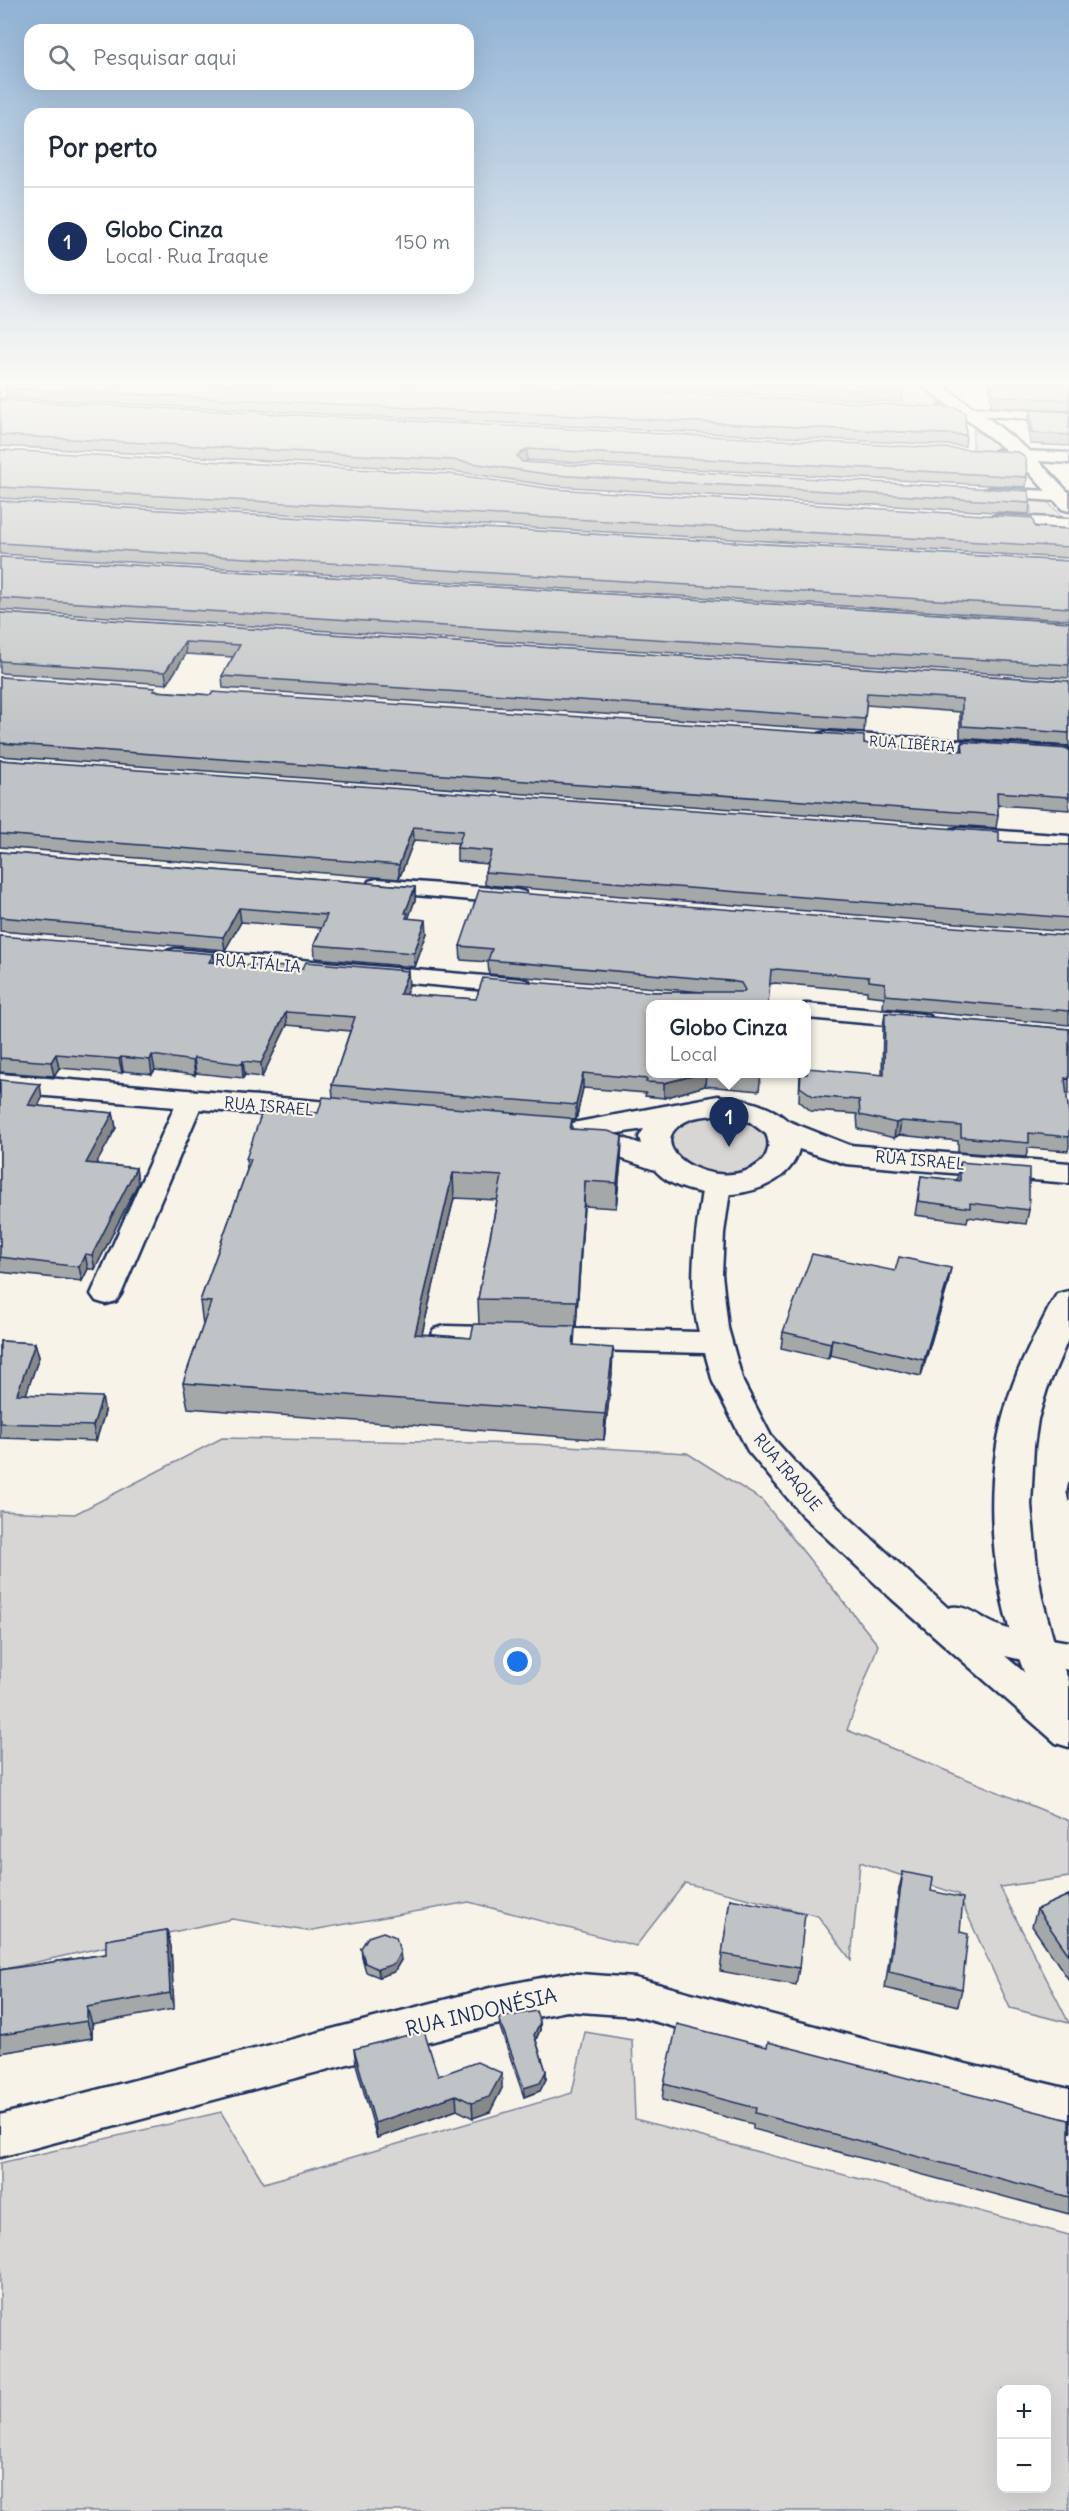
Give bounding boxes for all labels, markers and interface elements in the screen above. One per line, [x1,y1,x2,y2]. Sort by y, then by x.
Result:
search box [24,24,474,90]
icon: search [45,41,78,74]
text: Pesquisar aqui [93,43,236,71]
text: Por perto [48,131,157,164]
text: Globo Cinza [105,215,223,243]
text: 1 [64,229,71,254]
text: 150 m [395,229,450,254]
text: Local · Rua Iraque [105,243,268,268]
street label: RUA LIBÉRIA [869,732,955,756]
street label: RUA ITÁLIA [214,949,302,977]
popup [646,1000,811,1078]
text: Globo Cinza [670,1013,788,1041]
text: Local [670,1041,717,1066]
street label: RUA ISRAEL [223,1092,315,1120]
pin: 1 [710,1098,748,1147]
street label: RUA ISRAEL [874,1146,966,1174]
street label: RUA IRAQUE [750,1429,826,1515]
your location [503,1647,532,1676]
street label: RUA INDONÉSIA [403,1982,559,2041]
map controls [997,2385,1051,2493]
button: + [997,2385,1051,2439]
button: − [997,2439,1051,2493]

